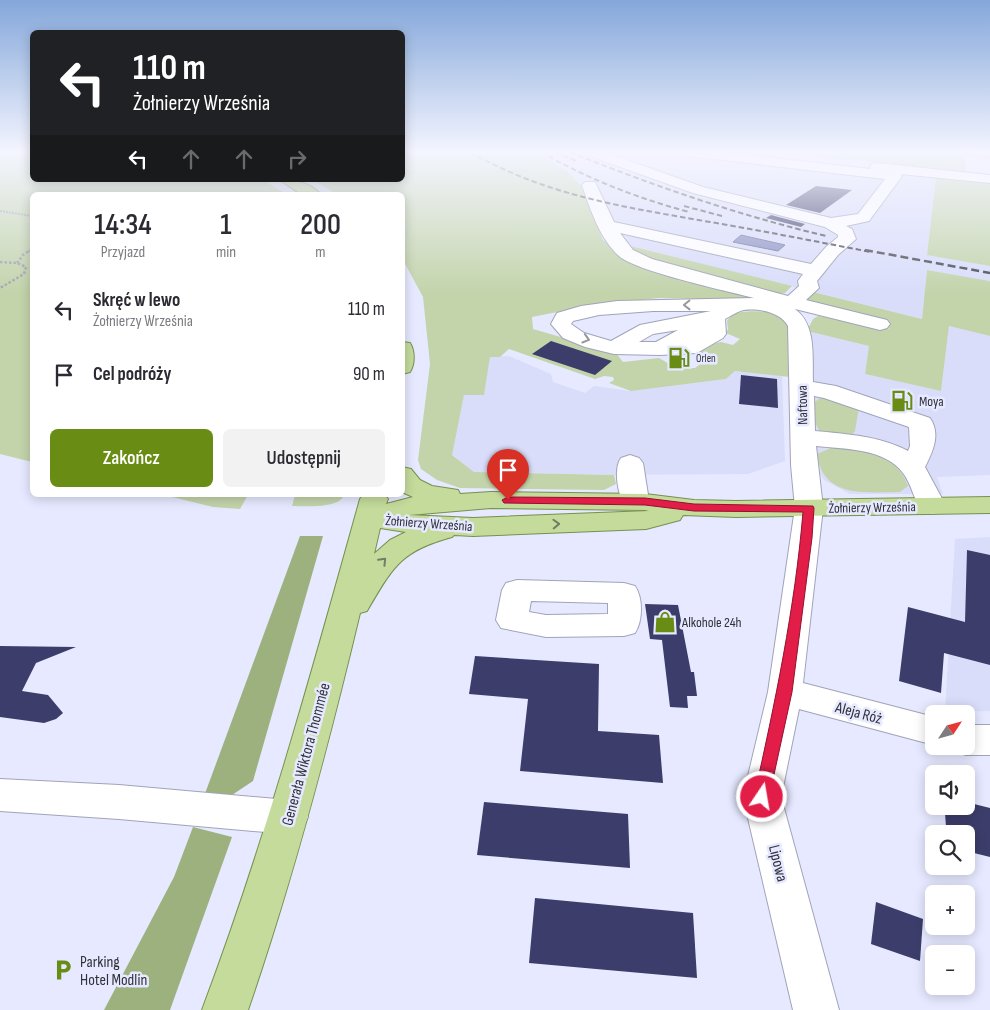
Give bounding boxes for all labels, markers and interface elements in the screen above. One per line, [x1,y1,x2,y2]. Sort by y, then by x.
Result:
text: 110 m [133,47,206,90]
icon: left [50,50,115,115]
text: Żołnierzy Września [133,90,270,117]
icon: left [124,145,152,173]
icon: ahead [177,145,205,173]
icon: ahead [230,145,258,173]
icon: right [283,145,311,173]
text: 14:34 [94,207,152,243]
text: 1 [220,207,232,243]
text: 200 [300,207,341,243]
text: Przyjazd [101,243,145,262]
text: min [216,243,236,262]
text: m [315,243,326,262]
text: Skręć w lewo [93,289,180,312]
icon: left [50,296,78,324]
text: 110 m [348,298,385,321]
one-way arrow [683,300,691,311]
text: Żołnierzy Września [93,312,193,331]
one-way arrow [581,334,589,344]
fuel station icon: Orlen [666,345,692,371]
place label: Orlen [696,352,716,365]
icon: arrive [50,361,78,389]
text: Cel podróży [93,363,171,386]
text: 90 m [353,363,385,386]
street label: Naftowa [794,385,811,425]
fuel station icon: Moya [889,388,915,414]
place label: Moya [919,393,944,410]
button: Zakończ [50,429,213,487]
button: Udostępnij [223,429,385,487]
pin [487,449,529,500]
icon: arrive [494,456,522,484]
street label: Żołnierzy Września [828,498,916,517]
street label: Żołnierzy Września [385,512,473,535]
one-way arrow [553,519,561,529]
one-way arrow [377,558,386,567]
shop icon: Alkohole 24h [652,609,678,635]
place label: Alkohole 24h [681,614,742,631]
street label: Generała Wiktora Thommée [278,681,335,828]
street label: Aleja Róż [832,698,884,729]
north arrow [925,705,975,755]
map controls [925,705,975,995]
button: sound [925,765,975,815]
position arrow [735,770,787,822]
button: search [925,825,975,875]
street label: Lipowa [764,843,791,884]
button: + [925,885,975,935]
button: − [925,945,975,995]
place label: Parking Hotel Modlin [80,953,147,990]
parking icon: Parking Hotel Modlin [50,957,76,983]

